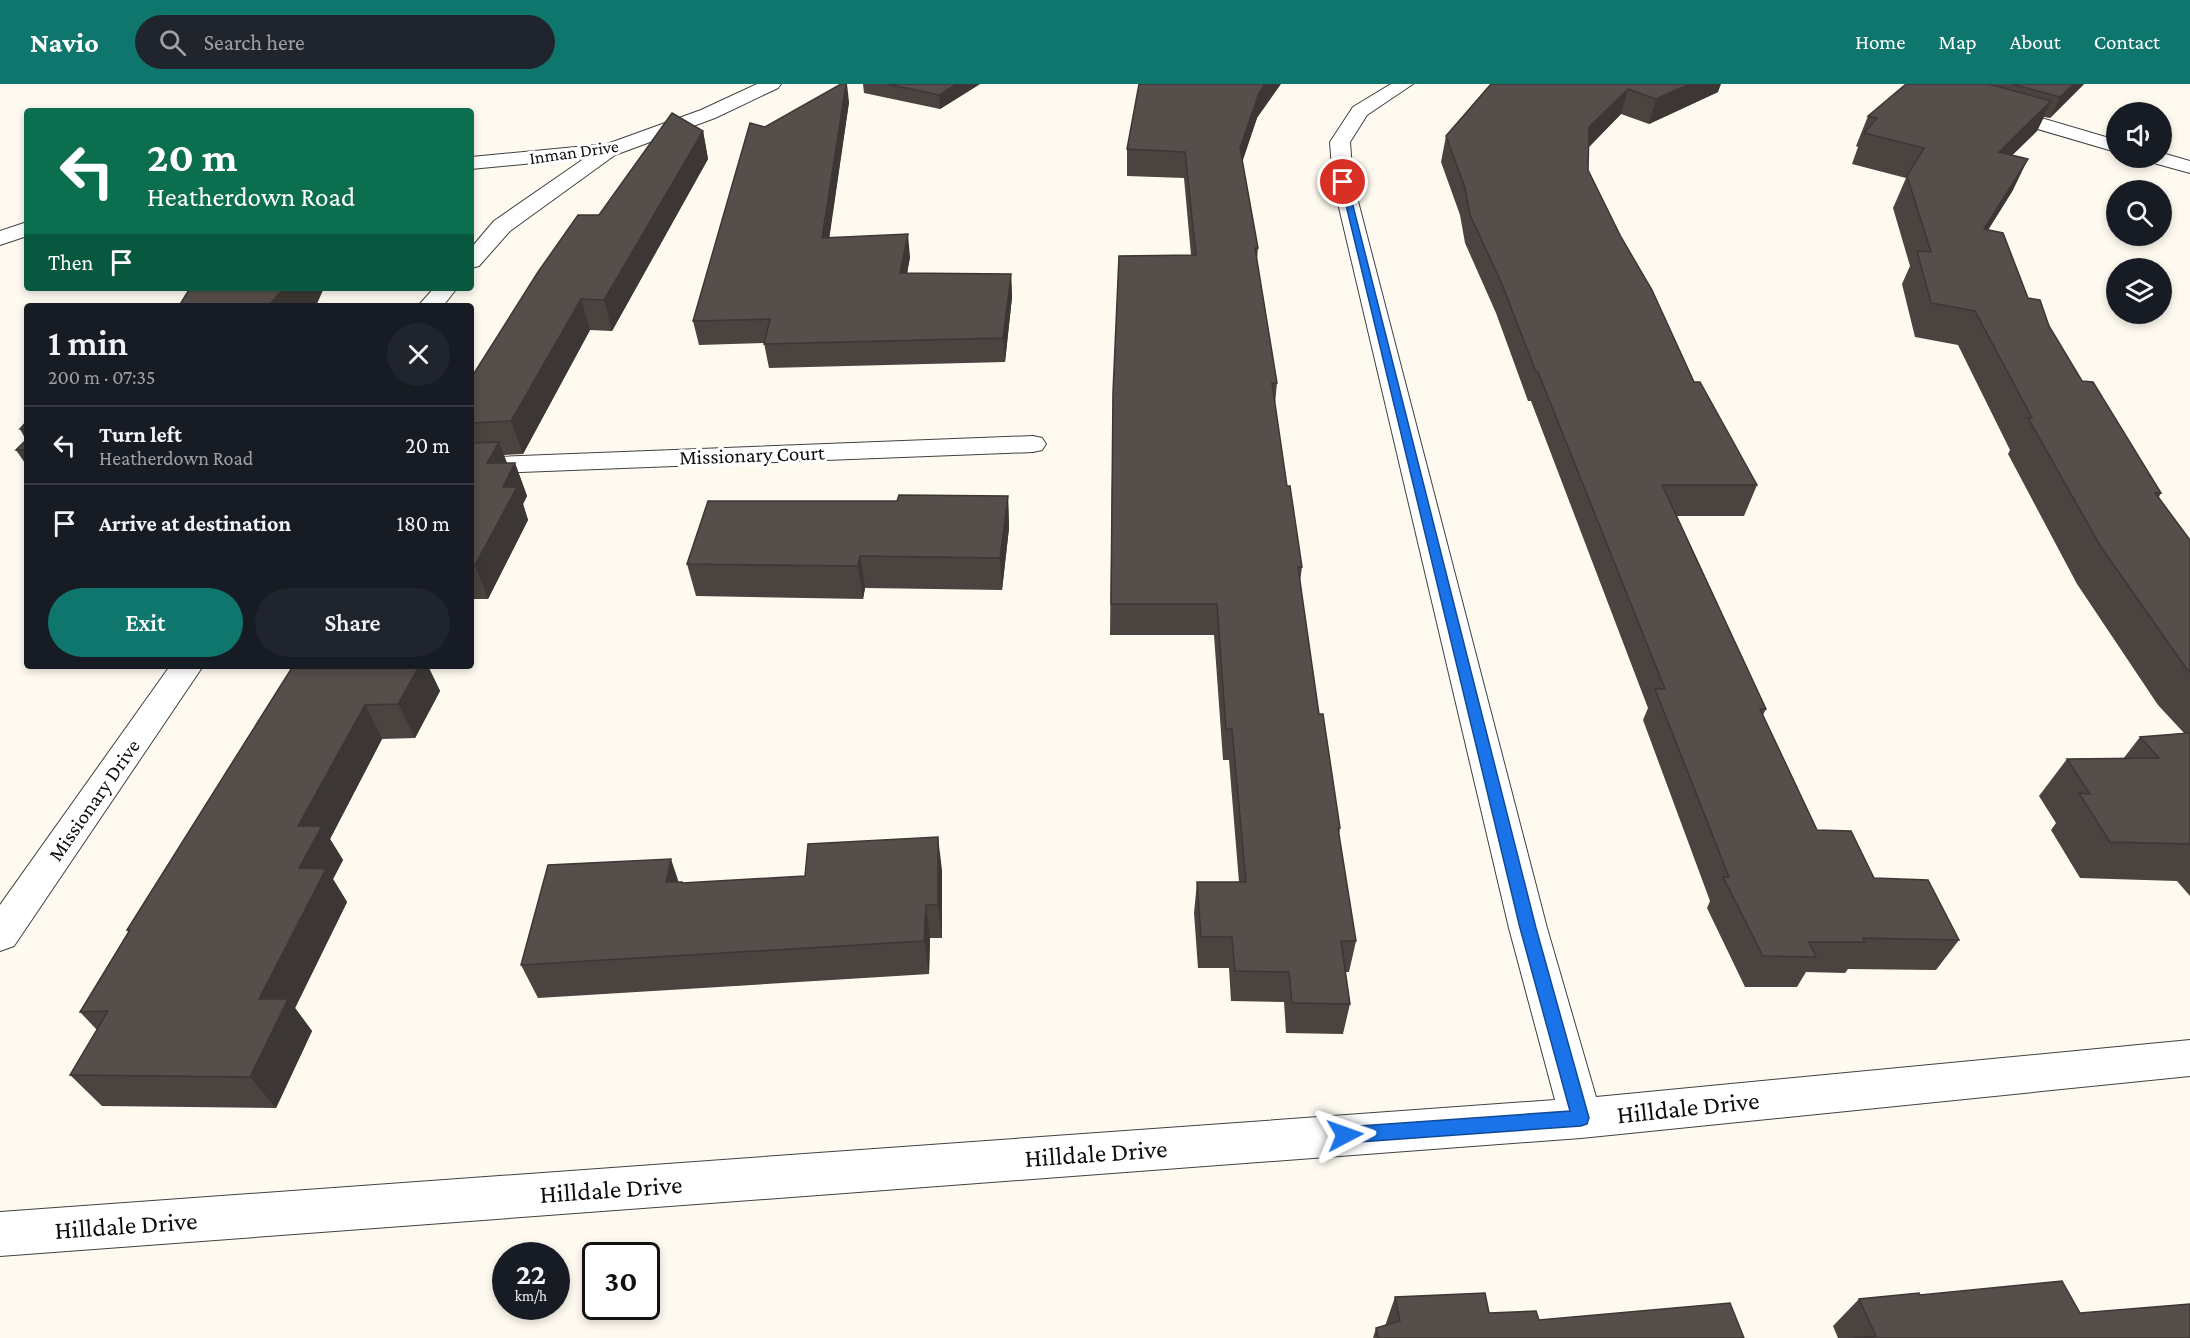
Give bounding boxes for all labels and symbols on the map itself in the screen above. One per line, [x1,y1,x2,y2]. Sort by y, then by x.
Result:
street label: Inman Drive [528,136,620,168]
pin [1317,156,1368,207]
street label: Missionary Court [679,440,826,470]
street label: Missionary Drive [43,734,145,866]
street label: Hilldale Drive [1615,1086,1761,1129]
position arrow [1313,1103,1377,1167]
street label: Hilldale Drive [1024,1134,1168,1173]
street label: Hilldale Drive [539,1170,683,1209]
street label: Hilldale Drive [54,1206,198,1245]
speed limit sign: 30 [582,1242,660,1320]

